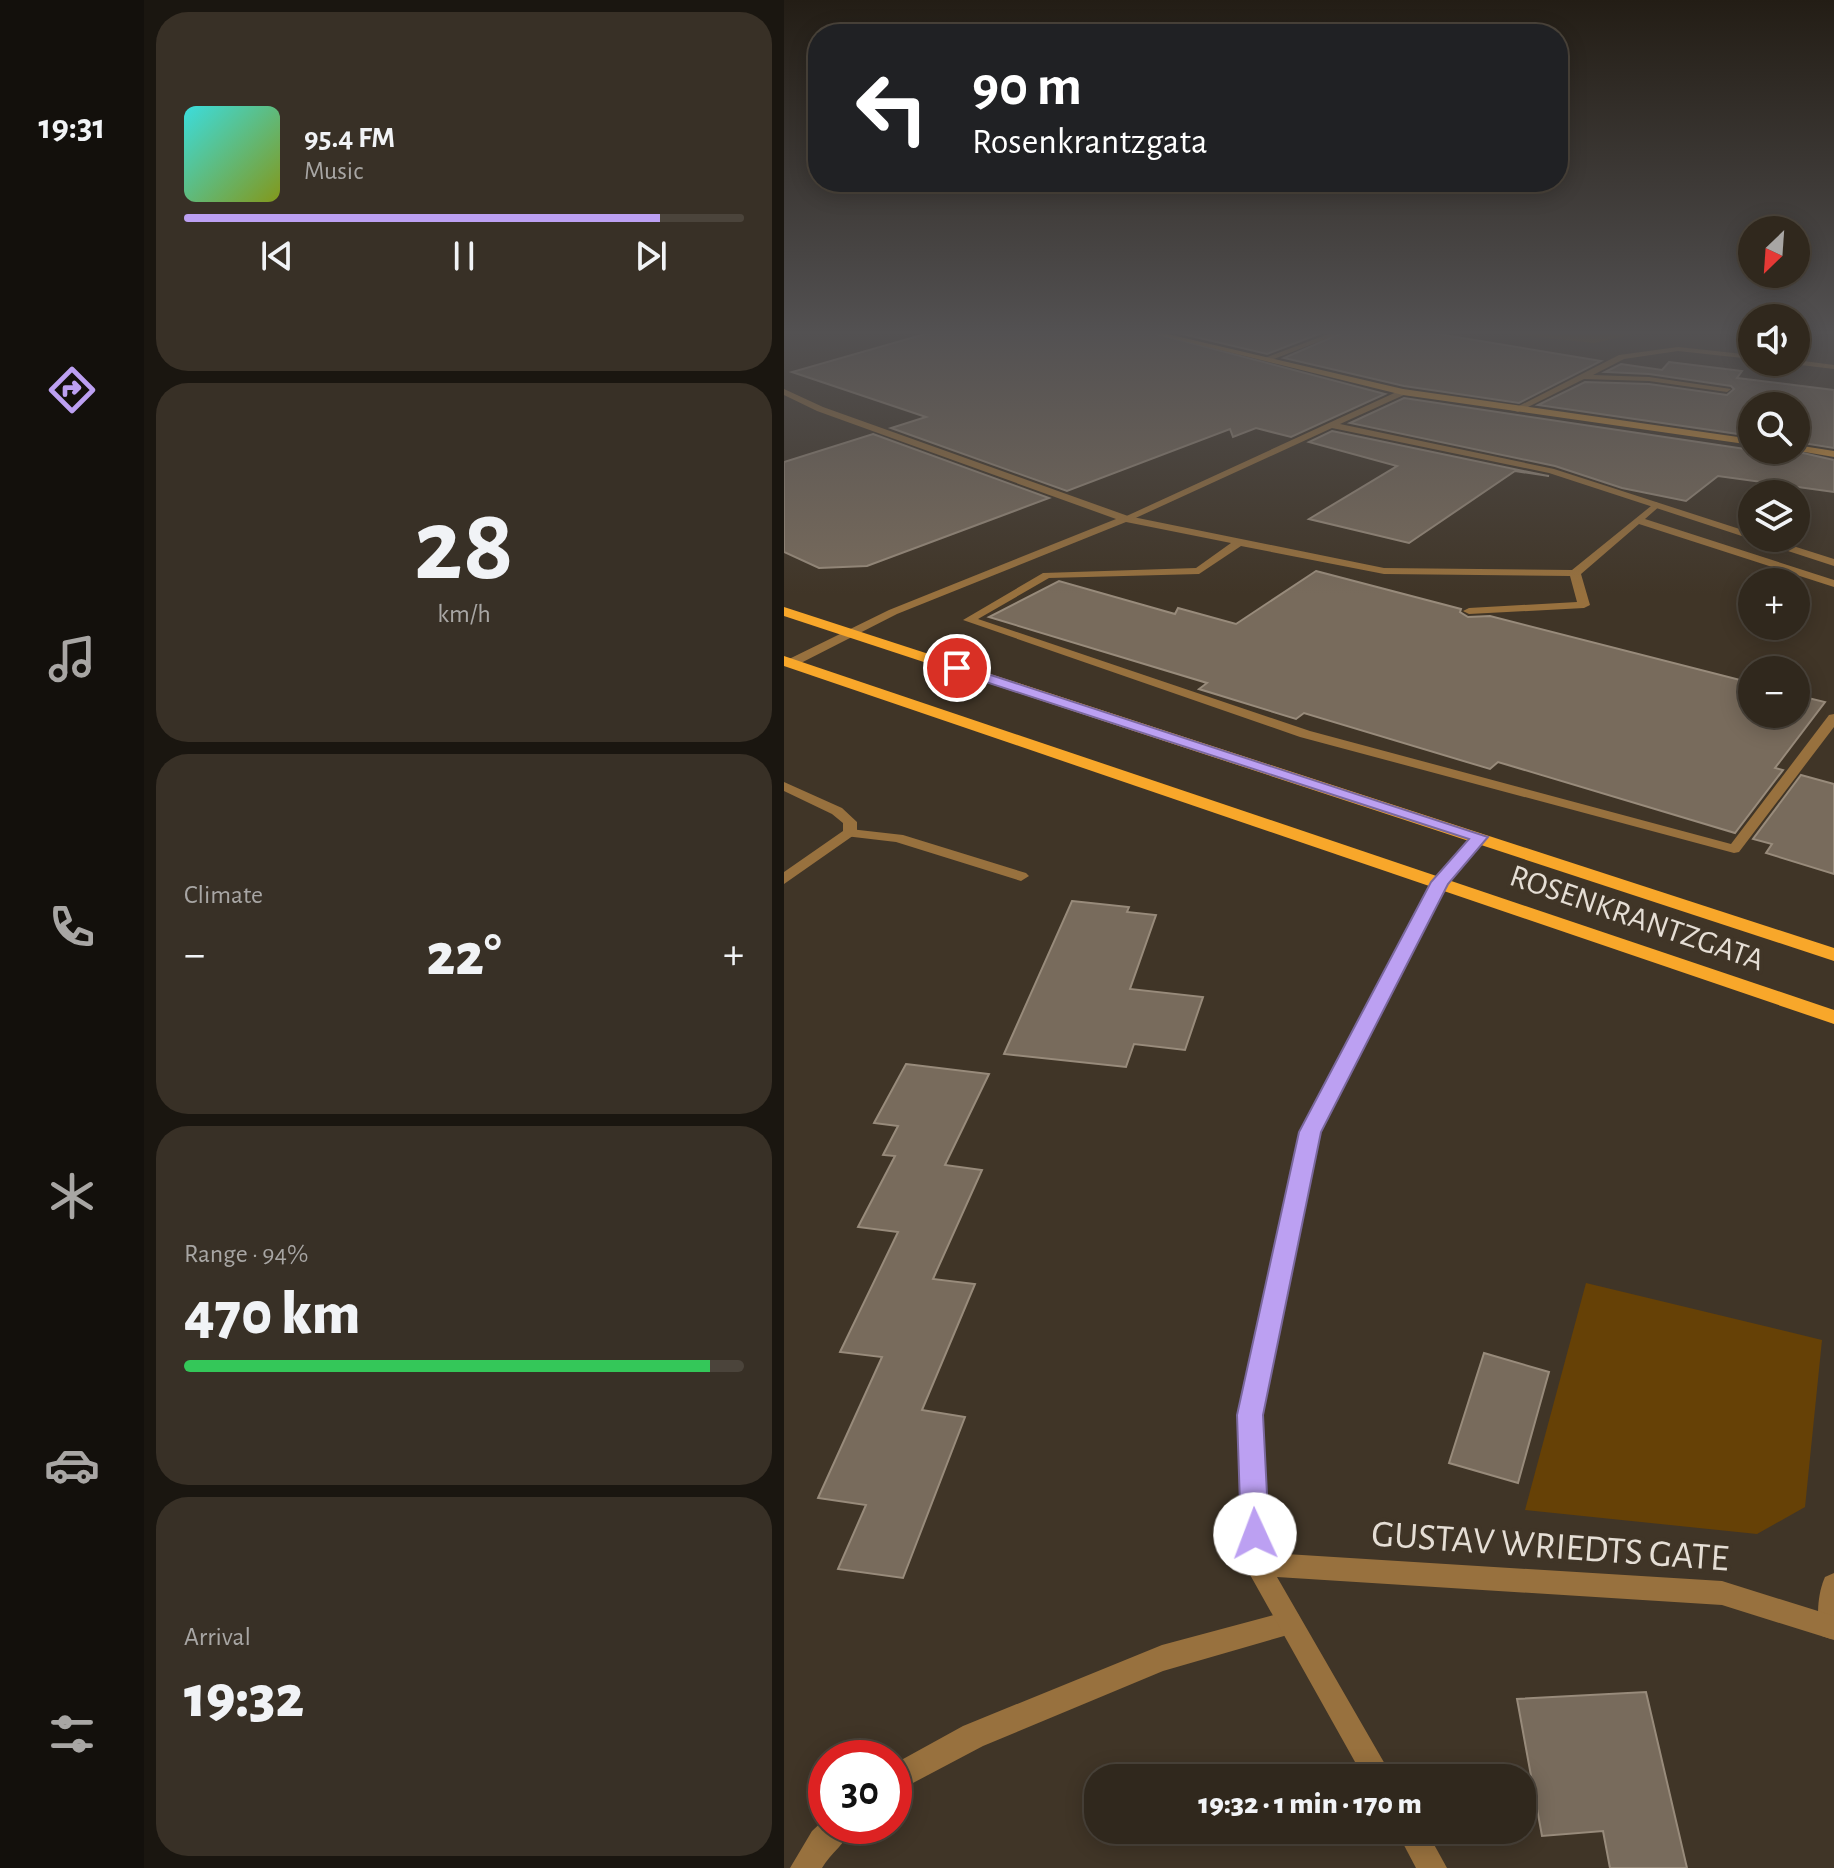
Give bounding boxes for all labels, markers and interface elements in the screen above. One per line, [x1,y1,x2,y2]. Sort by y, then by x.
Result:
icon: left [840,56,944,160]
text: 90 m [972,59,1082,115]
text: 19:31 [38,109,106,145]
text: 95.4 FM [304,123,395,153]
text: Rosenkrantzgata [972,124,1208,160]
text: Music [304,158,363,184]
north arrow [1738,216,1810,288]
map controls [1738,216,1810,728]
icon: previous [255,234,299,278]
icon: pause [442,234,486,278]
icon: next [629,234,673,278]
button: sound [1738,304,1810,376]
icon: directions [44,362,100,418]
button: search [1738,392,1810,464]
button: layers [1738,480,1810,552]
text: 28 [414,495,514,599]
button: + [1738,568,1810,640]
text: km/h [437,601,491,627]
icon: music [44,631,100,687]
pin [923,634,991,702]
icon: arrive [935,646,979,690]
button: − [1738,656,1810,728]
street label: ROSENKRANTZGATA [1506,860,1768,976]
text: Climate [184,882,263,908]
icon: phone [44,899,100,955]
text: 22° [427,926,502,986]
text: − [184,933,205,977]
text: + [723,933,744,977]
icon: climate [44,1168,100,1224]
text: Range · 94% [184,1241,308,1267]
text: 470 km [184,1285,360,1345]
icon: car [44,1437,100,1493]
position arrow [1213,1492,1297,1576]
street label: GUSTAV WRIEDTS GATE [1370,1516,1730,1578]
text: Arrival [184,1624,251,1650]
text: 19:32 [184,1668,304,1728]
icon: filters [44,1706,100,1762]
speed limit sign: 30 [808,1740,912,1844]
text: 19:32 · 1 min · 170 m [1198,1789,1422,1819]

